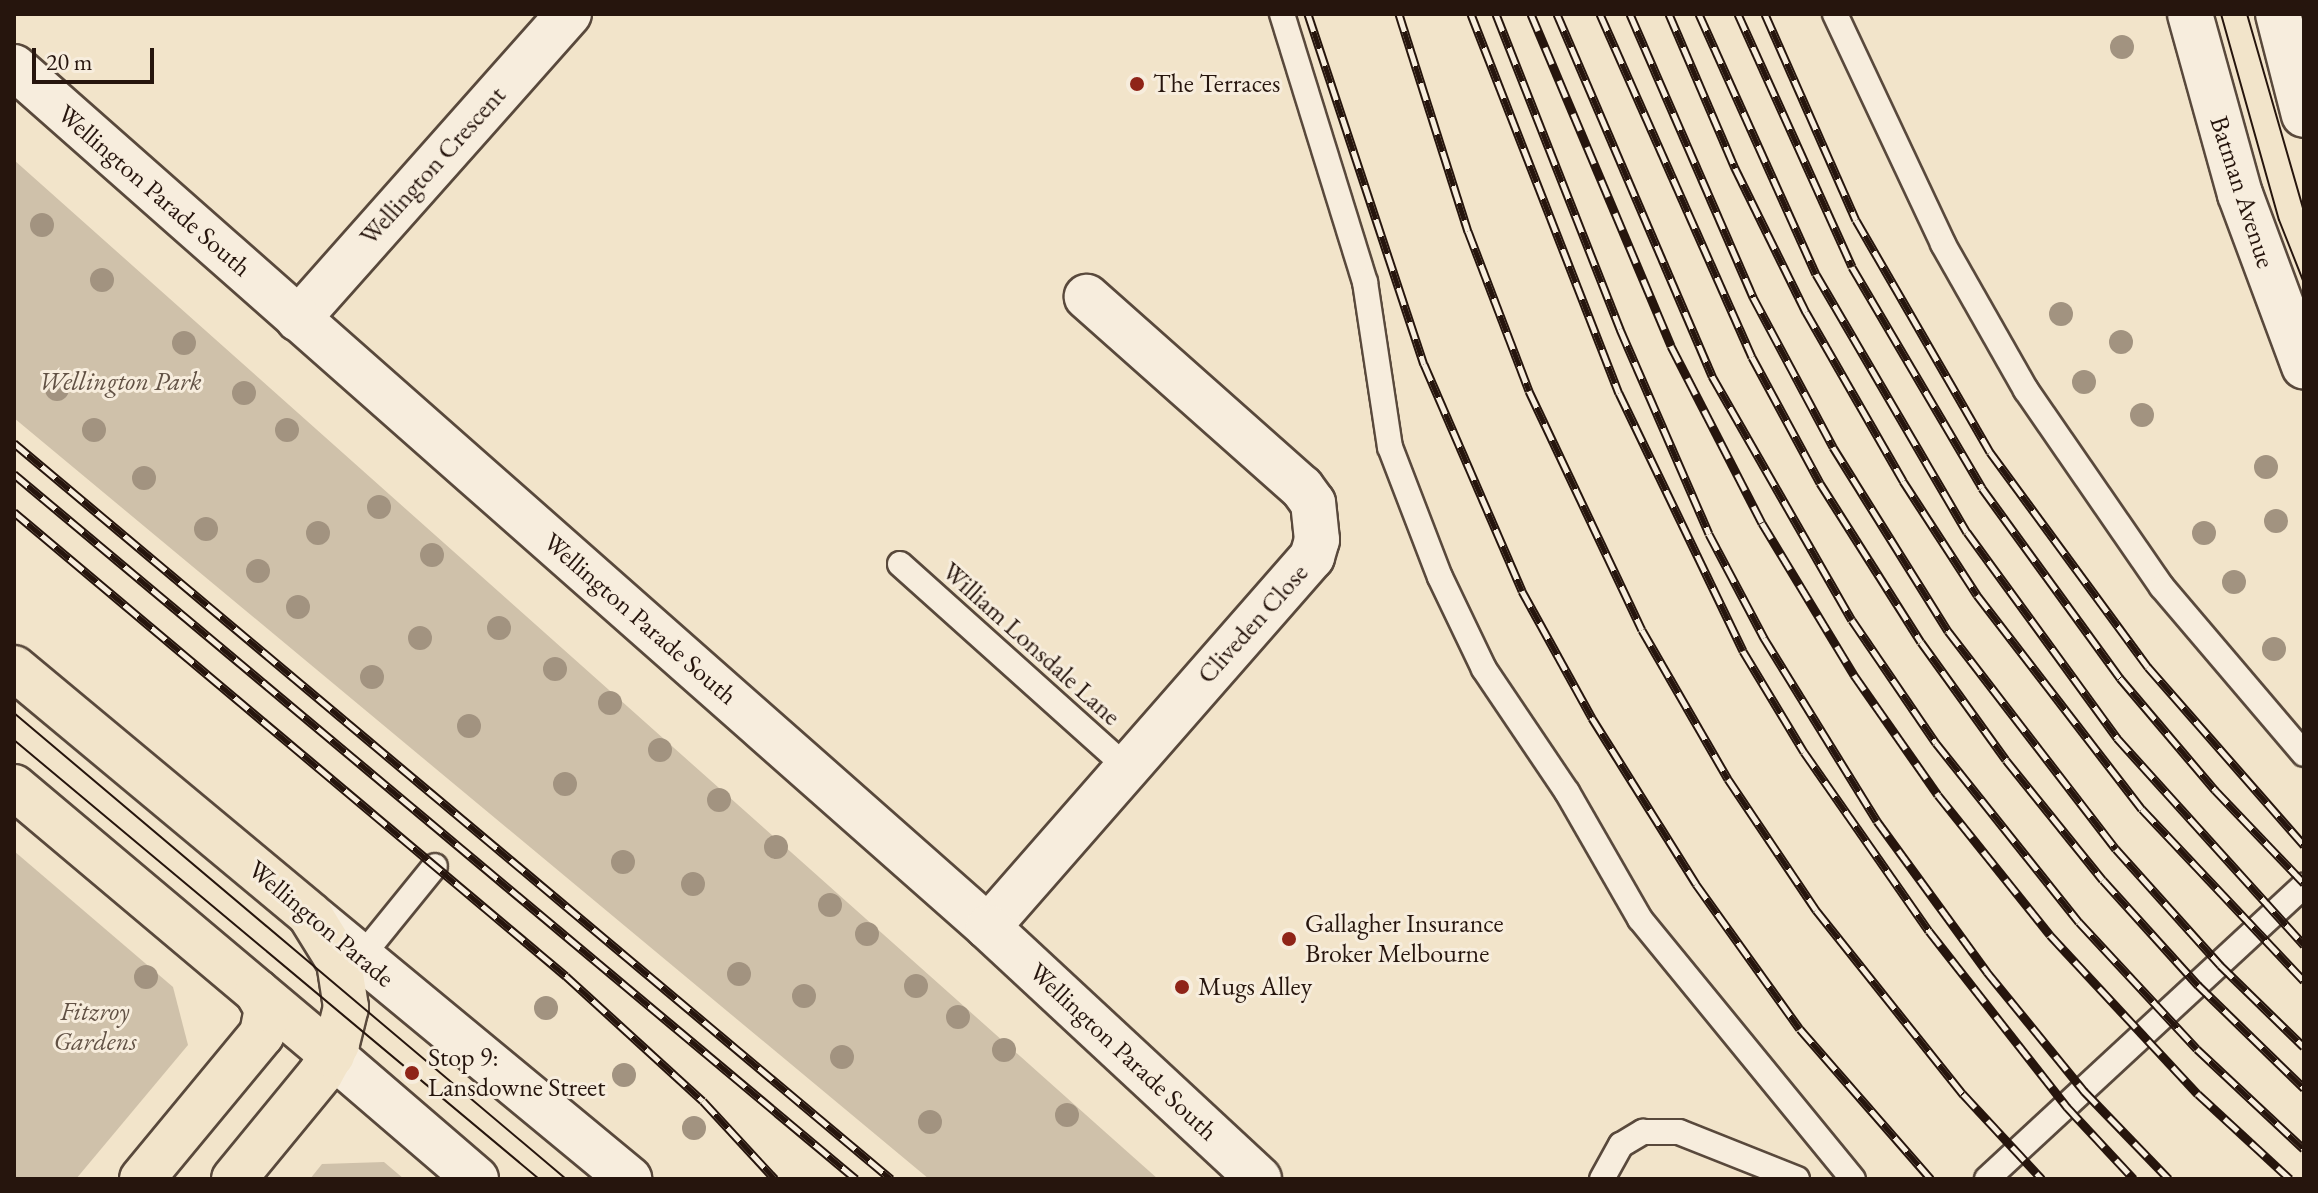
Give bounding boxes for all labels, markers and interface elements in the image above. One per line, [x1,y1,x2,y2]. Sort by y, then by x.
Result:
scale bar [36,32,158,82]
text: 20 m [46,46,93,77]
place label: The Terraces [1153,68,1280,100]
marker: The Terraces [1128,75,1146,93]
street label: Wellington Crescent [353,80,513,252]
street label: Wellington Parade South [51,98,257,284]
street label: Batman Avenue [2203,112,2281,272]
park label: Wellington Park [38,366,202,398]
street label: Wellington Parade South [537,526,743,712]
street label: William Lonsdale Lane [935,556,1127,732]
street label: Cliveden Close [1191,558,1315,690]
street label: Wellington Parade [242,854,400,994]
place label: Gallagher Insurance Broker Melbourne [1305,908,1504,970]
marker: Gallagher Insurance Broker Melbourne [1280,930,1298,948]
street label: Wellington Parade South [1022,957,1224,1147]
place label: Mugs Alley [1198,971,1312,1003]
marker: Mugs Alley [1173,978,1191,996]
park label: Fitzroy Gardens [53,996,137,1058]
place label: Stop 9: Lansdowne Street [428,1042,605,1104]
marker: Stop 9: Lansdowne Street [403,1064,421,1082]

